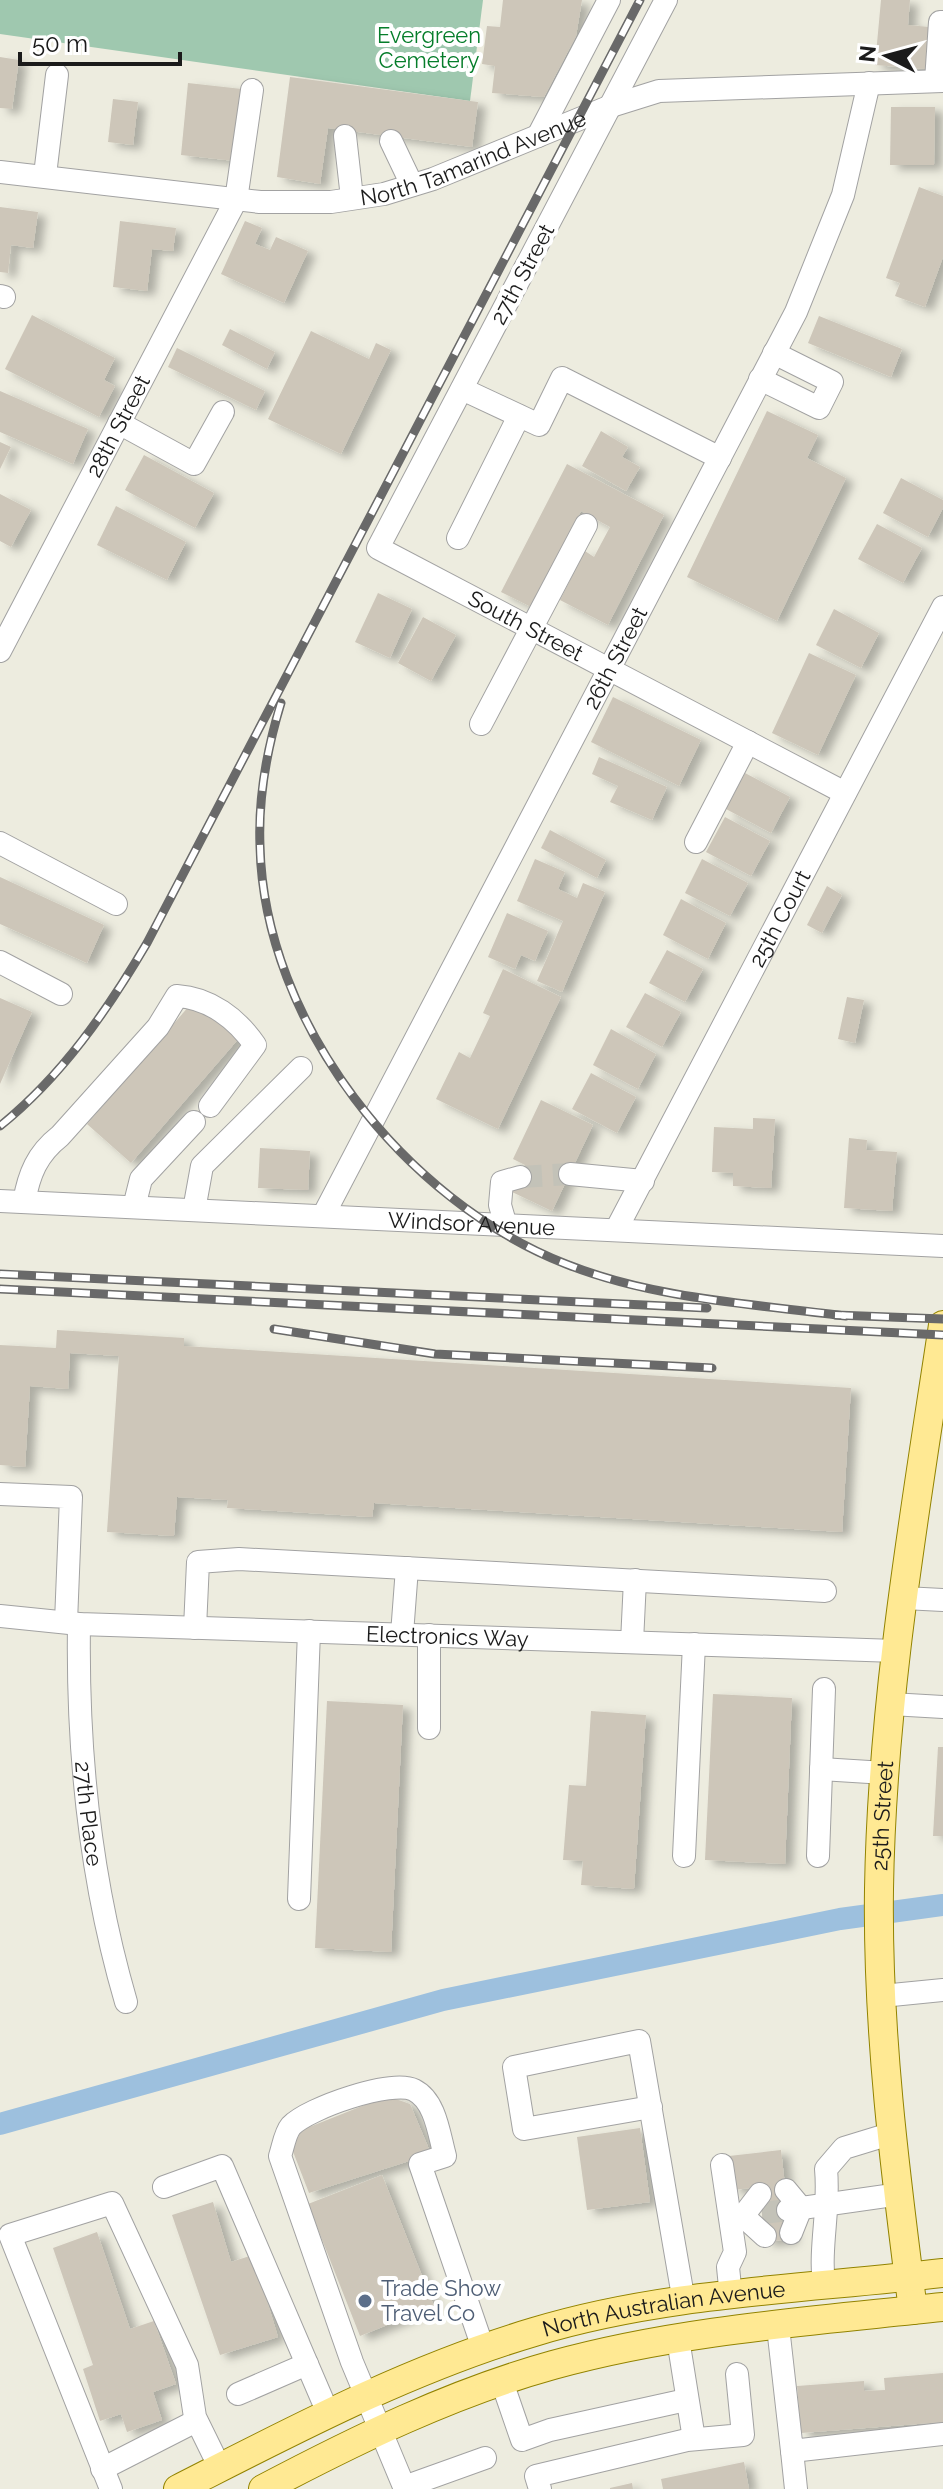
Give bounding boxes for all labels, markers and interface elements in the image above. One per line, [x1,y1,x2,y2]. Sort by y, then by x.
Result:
scale bar [20,16,180,66]
north arrow [847,16,927,96]
park label: Evergreen Cemetery [377,22,481,73]
text: 50 m [32,29,88,58]
text: N [853,44,881,64]
street label: North Tamarind Avenue [358,105,590,210]
street label: 27th Street [485,219,560,329]
street label: 28th Street [80,370,155,481]
street label: South Street [464,585,588,667]
street label: 26th Street [578,602,653,713]
street label: 25th Court [744,865,816,971]
street label: Windsor Avenue [387,1207,556,1240]
street label: Electronics Way [366,1620,529,1652]
street label: 25th Street [866,1759,898,1871]
street label: 27th Place [70,1760,108,1868]
place label: Trade Show Travel Co [381,2275,501,2326]
street label: North Australian Avenue [539,2276,787,2342]
marker: Trade Show Travel Co [356,2292,374,2310]

